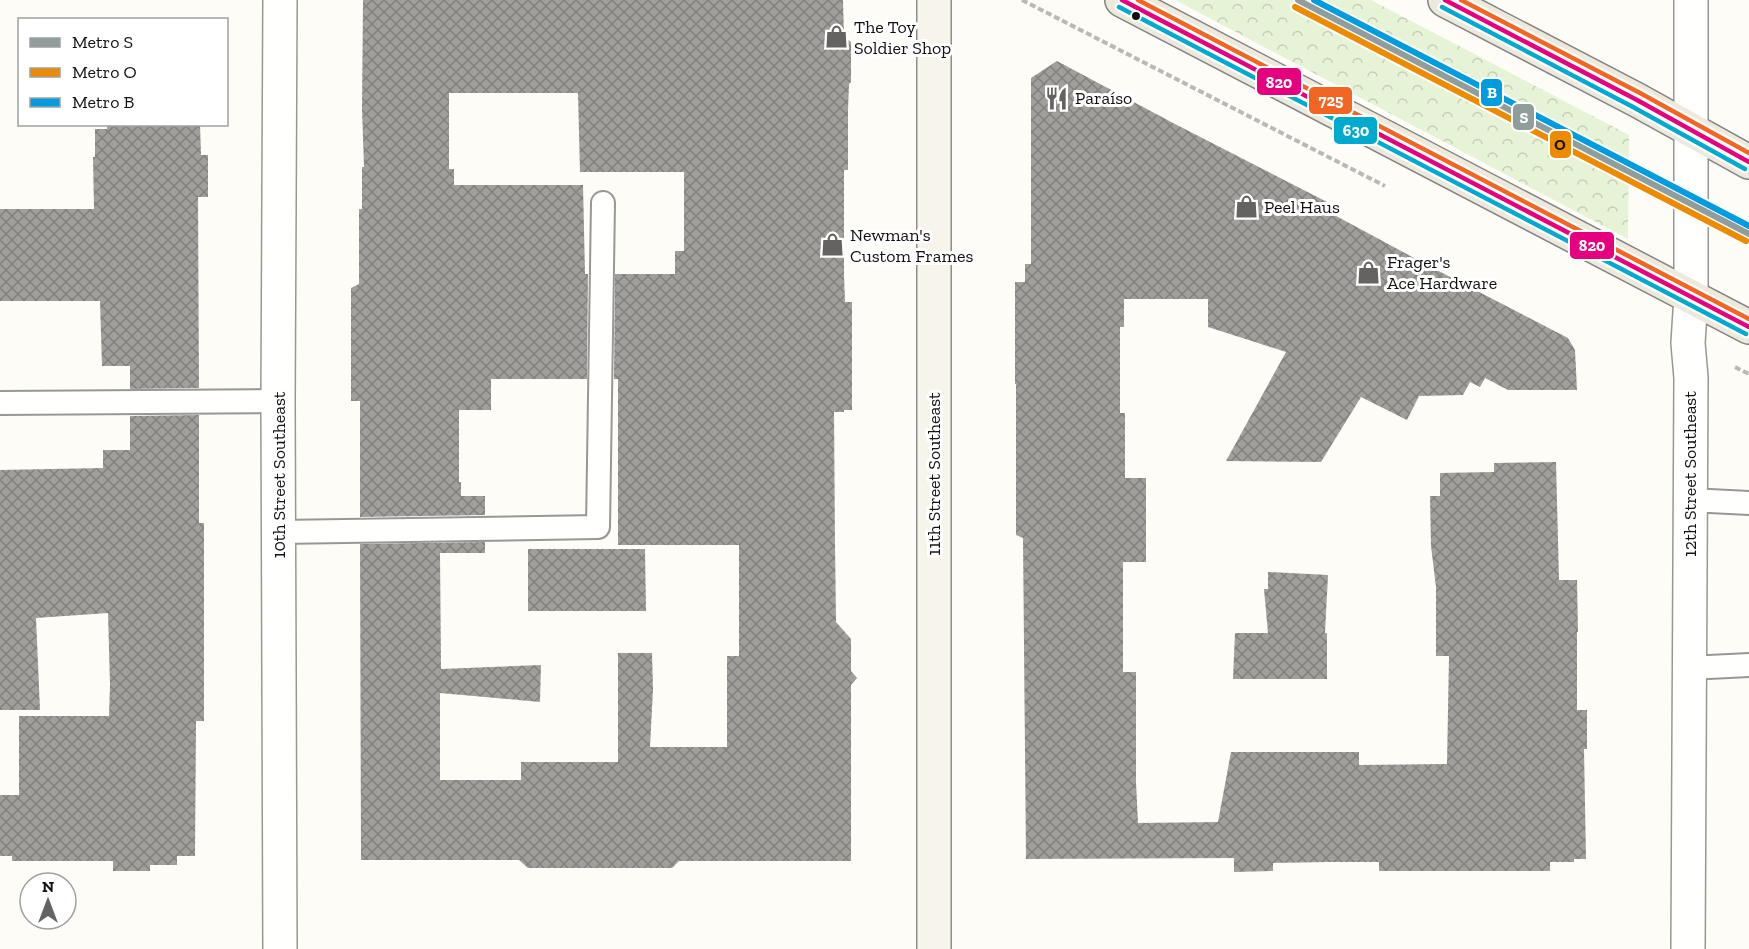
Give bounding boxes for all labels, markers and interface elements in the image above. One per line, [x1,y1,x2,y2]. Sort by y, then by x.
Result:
unlabelled marker [1130,10,1142,22]
place label: The Toy Soldier Shop [854,16,951,59]
legend [18,18,228,126]
shop icon: The Toy Soldier Shop [823,24,849,50]
text: Metro S [72,31,133,53]
text: Metro O [72,61,137,83]
line badge: 820 [1256,67,1302,96]
text: 820 [1266,73,1292,92]
line badge: B [1480,78,1503,107]
text: B [1487,83,1497,102]
restaurant icon: Paraíso [1044,85,1070,111]
line badge: 725 [1308,86,1353,115]
place label: Paraíso [1075,87,1132,109]
text: Metro B [72,91,134,113]
text: 725 [1319,91,1343,110]
line badge: S [1512,103,1535,131]
text: S [1520,108,1529,127]
line badge: 630 [1333,116,1378,145]
text: 630 [1343,121,1369,140]
line badge: O [1549,130,1572,159]
text: O [1554,135,1566,154]
shop icon: Peel Haus [1233,194,1259,220]
place label: Peel Haus [1264,196,1340,218]
place label: Newman's Custom Frames [850,224,973,267]
line badge: 820 [1569,231,1615,260]
shop icon: Newman's Custom Frames [819,232,845,258]
text: 820 [1579,236,1605,255]
place label: Frager's Ace Hardware [1387,251,1497,294]
shop icon: Frager's Ace Hardware [1356,259,1382,285]
street label: 10th Street Southeast [268,391,290,558]
street label: 12th Street Southeast [1679,391,1701,557]
street label: 11th Street Southeast [923,392,945,556]
north arrow [18,871,78,931]
text: N [42,877,54,896]

